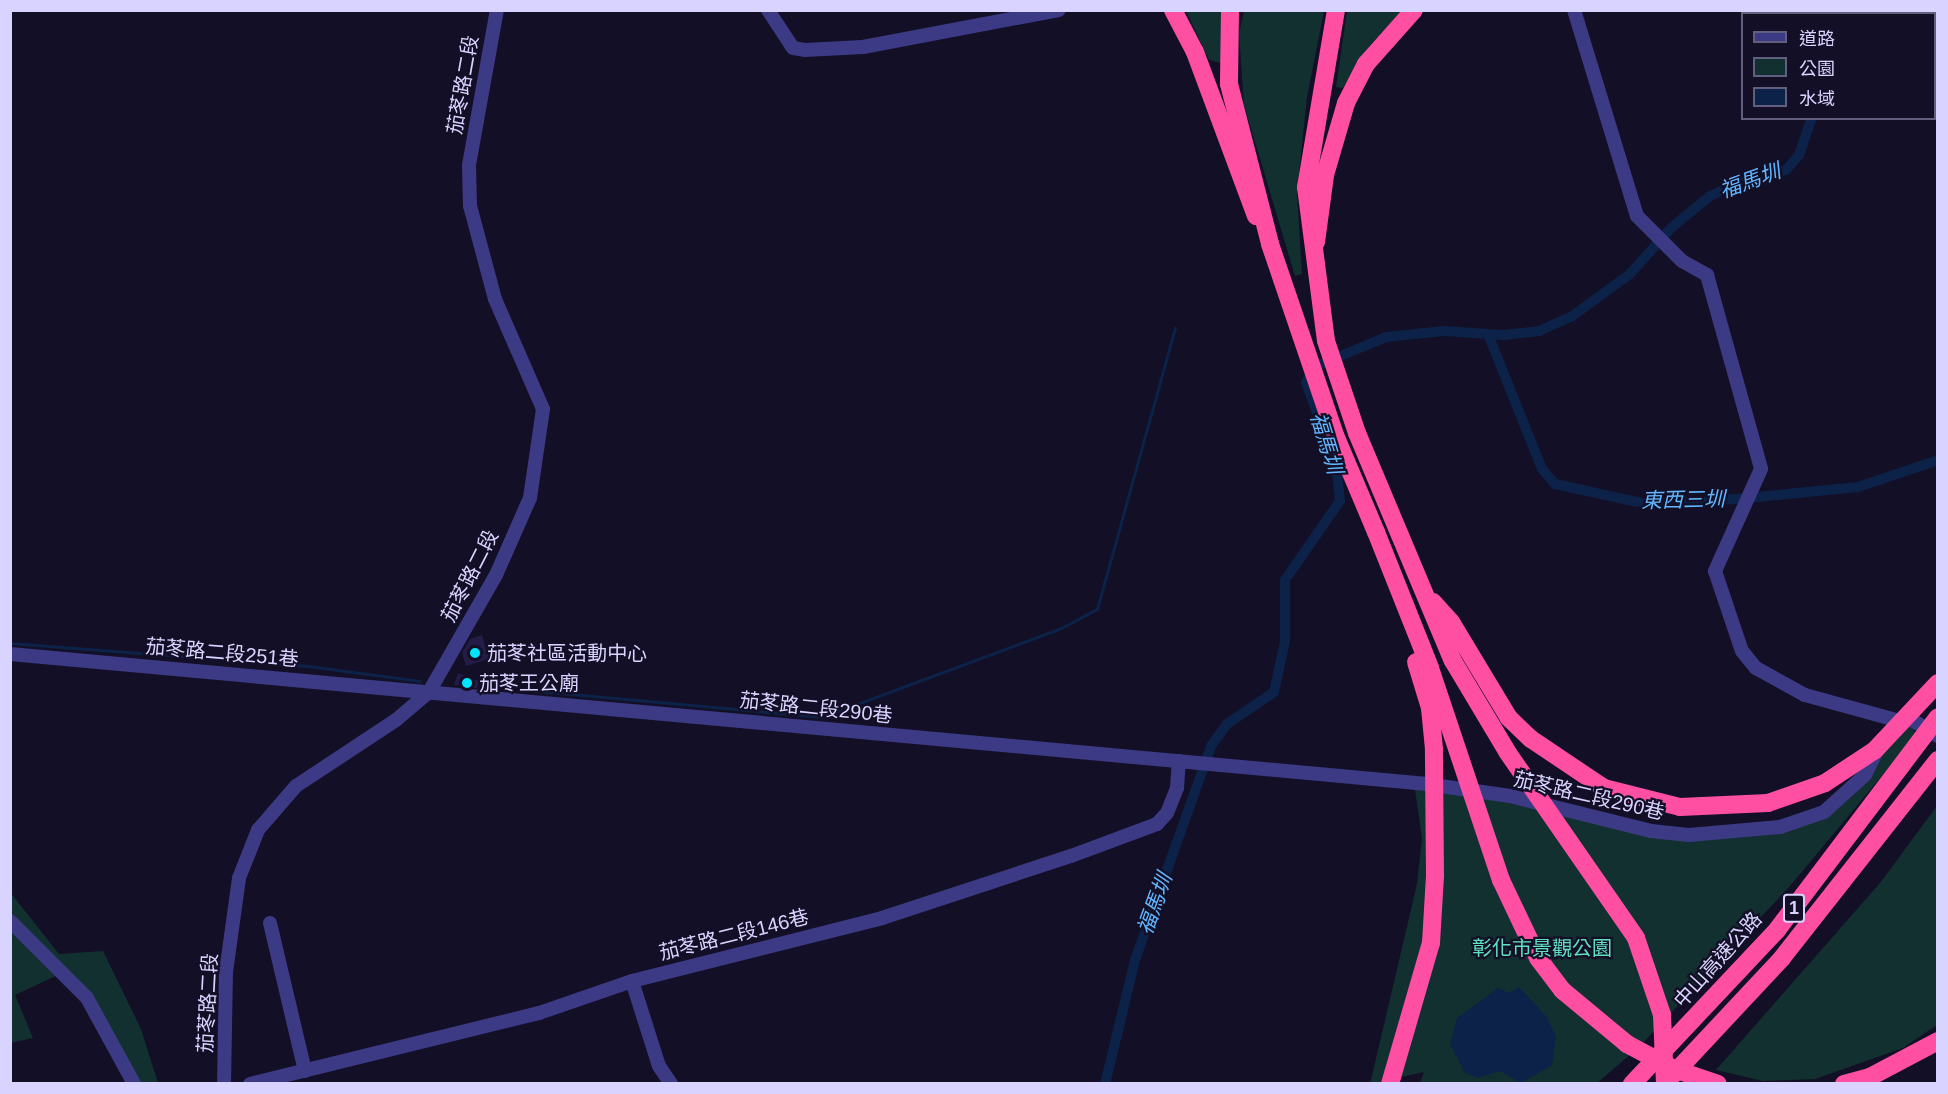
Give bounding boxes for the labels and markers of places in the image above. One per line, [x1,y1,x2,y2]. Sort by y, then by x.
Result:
place label: 茄苳社區活動中心 [487,641,647,665]
marker: 茄苳社區活動中心 [468,646,482,660]
place label: 茄苳王公廟 [479,671,579,695]
marker: 茄苳王公廟 [460,676,474,690]

